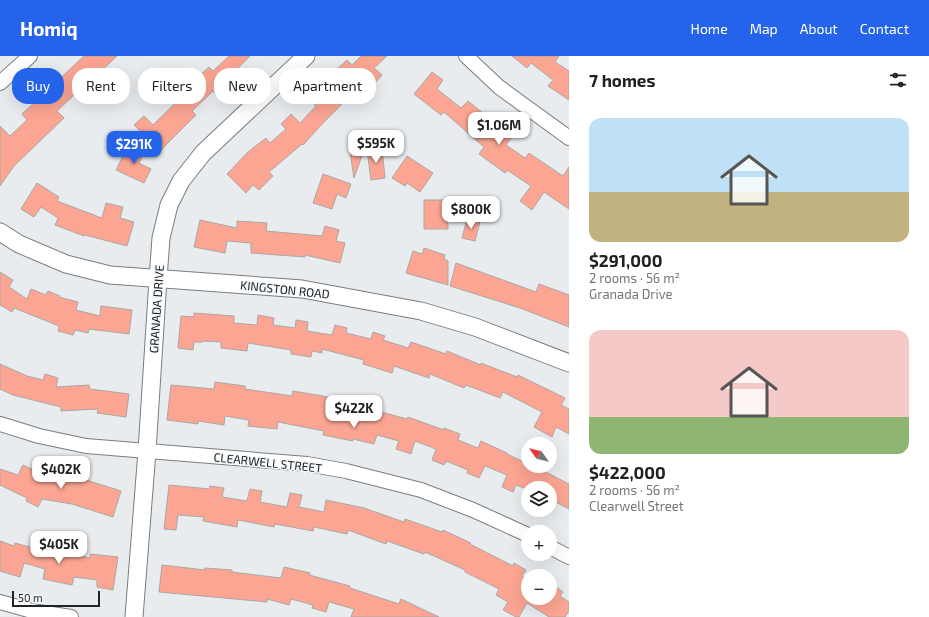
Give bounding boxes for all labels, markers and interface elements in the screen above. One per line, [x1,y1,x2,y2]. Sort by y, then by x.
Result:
text: Homiq [20,17,78,40]
text: Home [691,20,728,37]
text: Map [750,20,778,37]
text: About [800,20,838,37]
text: Contact [860,20,909,37]
chip: Buy [12,68,64,104]
chip: Rent [72,68,130,104]
chip: Filters [138,68,206,104]
chip: New [214,68,271,104]
chip: Apartment [279,68,376,104]
icon: filters [887,69,909,91]
text: 7 homes [589,70,656,90]
pin: $1.06M [466,112,532,146]
text: $1.06M [477,117,521,133]
pin: $595K [348,130,404,164]
pin: $291K [106,131,162,165]
text: $595K [357,135,395,151]
text: $291K [116,136,152,152]
icon: home [713,144,785,216]
pin: $800K [443,196,499,230]
text: $800K [451,201,491,217]
text: $291,000 [589,250,662,270]
street label: GRANADA DRIVE [146,264,166,354]
text: 2 rooms · 56 m² [589,270,680,286]
street label: KINGSTON ROAD [240,277,330,301]
text: Granada Drive [589,286,673,302]
icon: home [713,356,785,428]
pin: $422K [326,395,382,429]
text: $422K [334,400,374,416]
north arrow [521,437,557,473]
map controls [521,437,557,605]
street label: CLEARWELL STREET [213,449,323,475]
pin: $402K [33,456,89,490]
text: $402K [41,461,81,477]
text: $422,000 [589,462,666,482]
button: layers [521,481,557,517]
text: 2 rooms · 56 m² [589,482,680,498]
text: Clearwell Street [589,498,684,514]
button: + [521,525,557,561]
pin: $405K [31,531,87,565]
text: $405K [39,536,79,552]
button: − [521,569,557,605]
scale bar [12,589,100,608]
text: 50 m [18,591,43,604]

